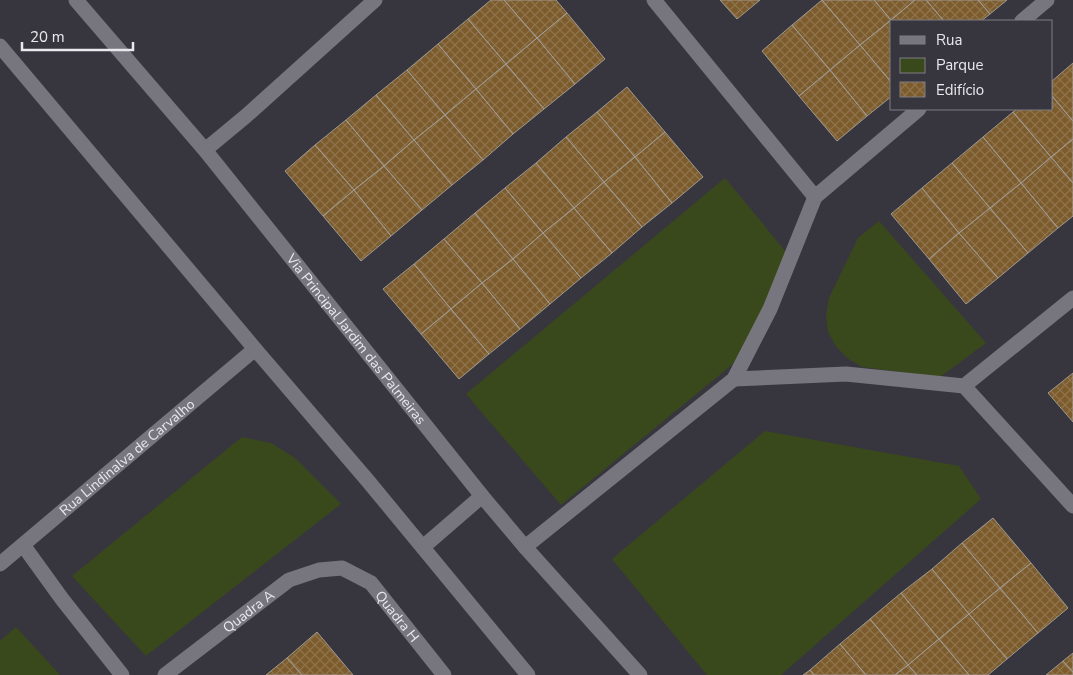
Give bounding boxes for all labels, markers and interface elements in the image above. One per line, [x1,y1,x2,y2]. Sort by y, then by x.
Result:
scale bar [22,20,134,52]
legend [890,20,1053,110]
text: 20 m [30,27,65,47]
text: Rua [936,30,962,50]
text: Parque [936,55,984,75]
text: Edifício [936,80,984,100]
street label: Via Principal Jardim das Palmeiras [282,249,431,429]
street label: Rua Lindinalva de Carvalho [55,394,199,520]
street label: Quadra A [219,585,278,637]
street label: Quadra H [371,587,424,646]

